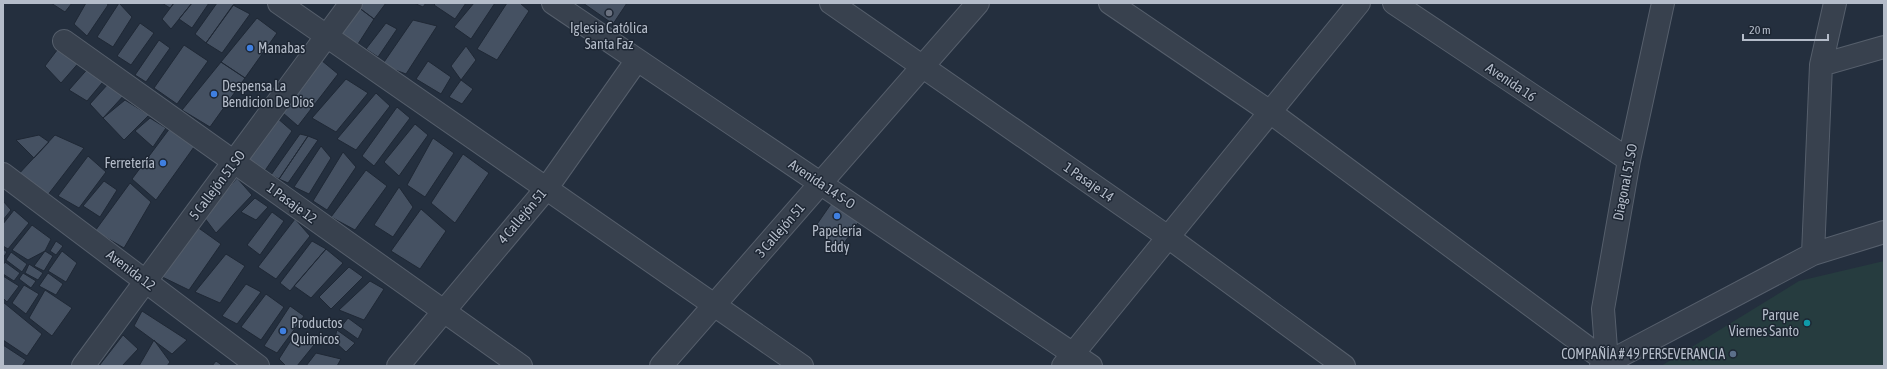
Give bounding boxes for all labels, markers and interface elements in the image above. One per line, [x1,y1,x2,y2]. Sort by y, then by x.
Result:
marker: Iglesia Católica Santa Faz [604,8,614,18]
scale bar [1743,16,1828,42]
place label: Iglesia Católica Santa Faz [570,20,648,52]
text: 20 m [1749,23,1771,37]
place label: Manabas [258,40,305,56]
marker: Manabas [245,43,255,53]
street label: Avenida 16 [1483,59,1539,105]
place label: Despensa La Bendicion De Dios [222,78,314,110]
marker: Despensa La Bendicion De Dios [209,89,219,99]
street label: Diagonal 51 SO [1610,142,1640,222]
street label: 5 Callejón 51 SO [186,147,248,223]
place label: Ferretería [105,155,155,171]
street label: Avenida 14 S-O [786,156,858,212]
marker: Ferretería [158,158,168,168]
street label: 1 Pasaje 14 [1061,159,1118,205]
street label: 1 Pasaje 12 [264,180,320,226]
street label: 4 Callejón 51 [494,185,550,247]
street label: 3 Callejón 51 [752,200,808,260]
marker: Papelería Eddy [832,211,842,221]
place label: Papelería Eddy [812,223,862,255]
street label: Avenida 12 [103,246,159,294]
place label: Parque Viernes Santo [1729,307,1799,339]
place label: Productos Quimicos [291,315,343,347]
marker: Parque Viernes Santo [1802,318,1812,328]
marker: Productos Quimicos [278,326,288,336]
place label: COMPAÑÍA # 49 PERSEVERANCIA [1561,346,1725,362]
marker: COMPAÑÍA # 49 PERSEVERANCIA [1728,349,1738,359]

